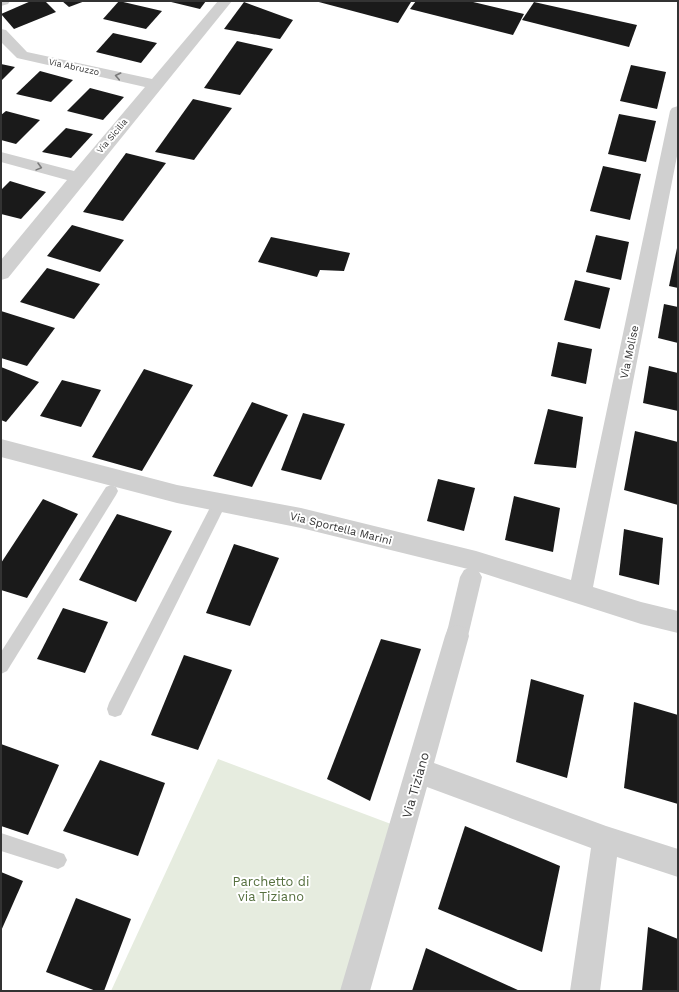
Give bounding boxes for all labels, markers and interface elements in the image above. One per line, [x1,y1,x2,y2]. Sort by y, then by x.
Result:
street label: Via Abruzzo [48,57,100,77]
one-way arrow [115,73,121,81]
street label: Via Sicilia [95,117,129,155]
one-way arrow [35,162,42,171]
street label: Via Molise [618,324,641,380]
street label: Via Sportella Marini [289,510,393,547]
street label: Via Tiziano [399,750,432,820]
park label: Parchetto di via Tiziano [233,874,309,904]

